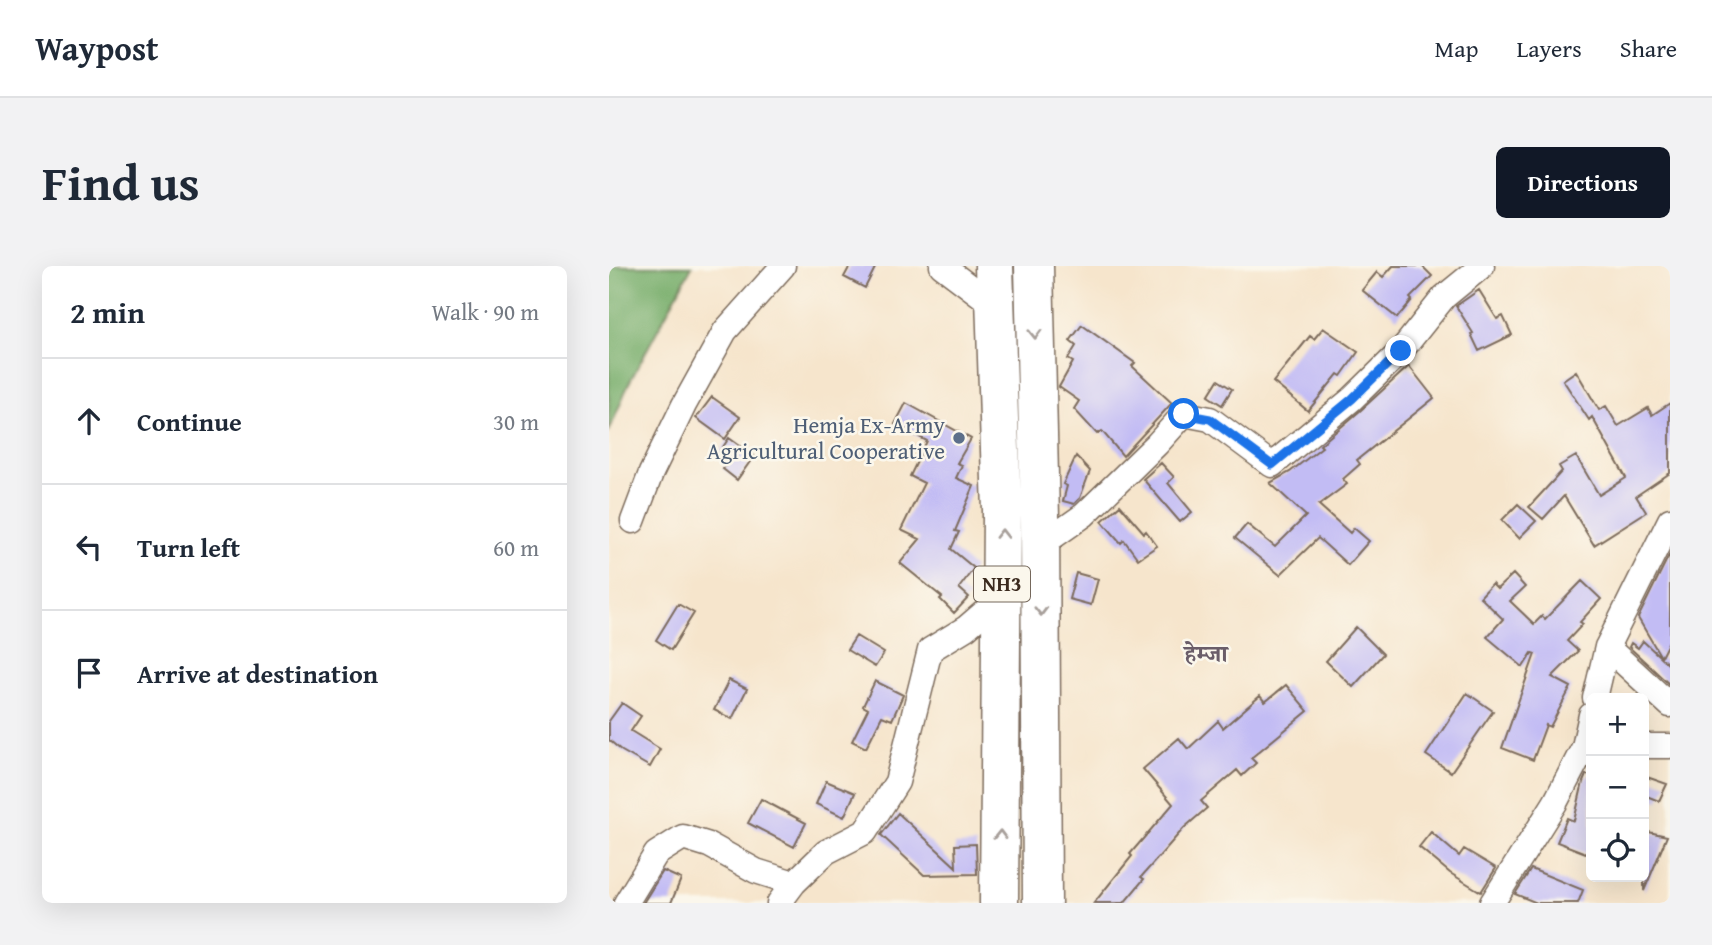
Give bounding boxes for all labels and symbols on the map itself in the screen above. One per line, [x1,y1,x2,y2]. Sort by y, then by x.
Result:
one-way arrow [1028,329,1043,340]
route end [1385,335,1416,366]
route start [1168,398,1199,429]
place label: Hemja Ex-Army Agricultural Cooperative [707,408,946,467]
marker: Hemja Ex-Army Agricultural Cooperative [951,430,967,446]
one-way arrow [994,528,1010,539]
road number: NH3 [974,566,1030,602]
one-way arrow [1033,606,1049,616]
district label: हेम्जा [1182,636,1229,671]
one-way arrow [993,829,1008,840]

